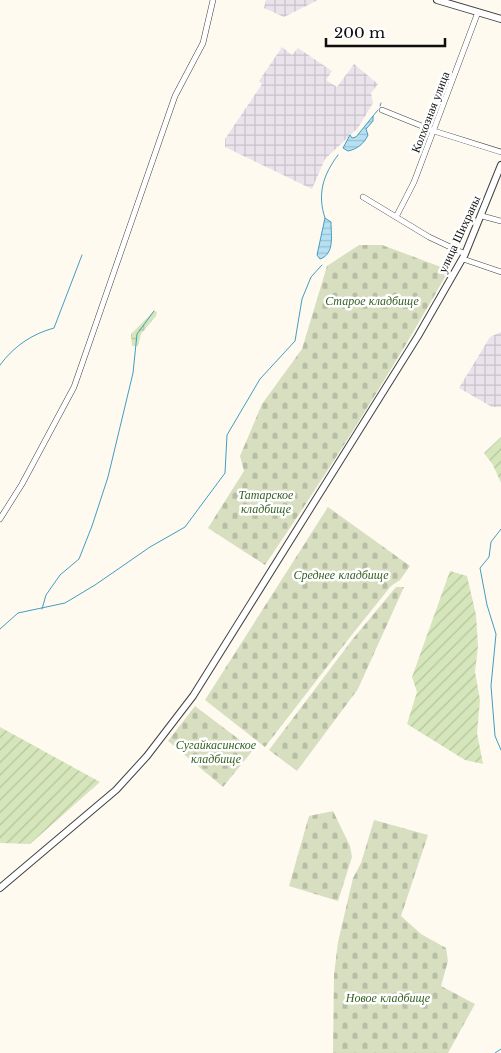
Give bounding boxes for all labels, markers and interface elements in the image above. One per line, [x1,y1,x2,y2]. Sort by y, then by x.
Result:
scale bar [326,15,445,47]
text: 200 m [334,23,385,42]
street label: Колхозная улица [408,69,453,155]
street label: улица Шихраны [435,193,483,275]
park label: Старое кладбище [325,293,419,308]
park label: Татарское кладбище [239,487,294,516]
park label: Среднее кладбище [293,567,389,582]
park label: Сугайкасинское кладбище [176,737,257,766]
park label: Новое кладбище [345,990,431,1005]

